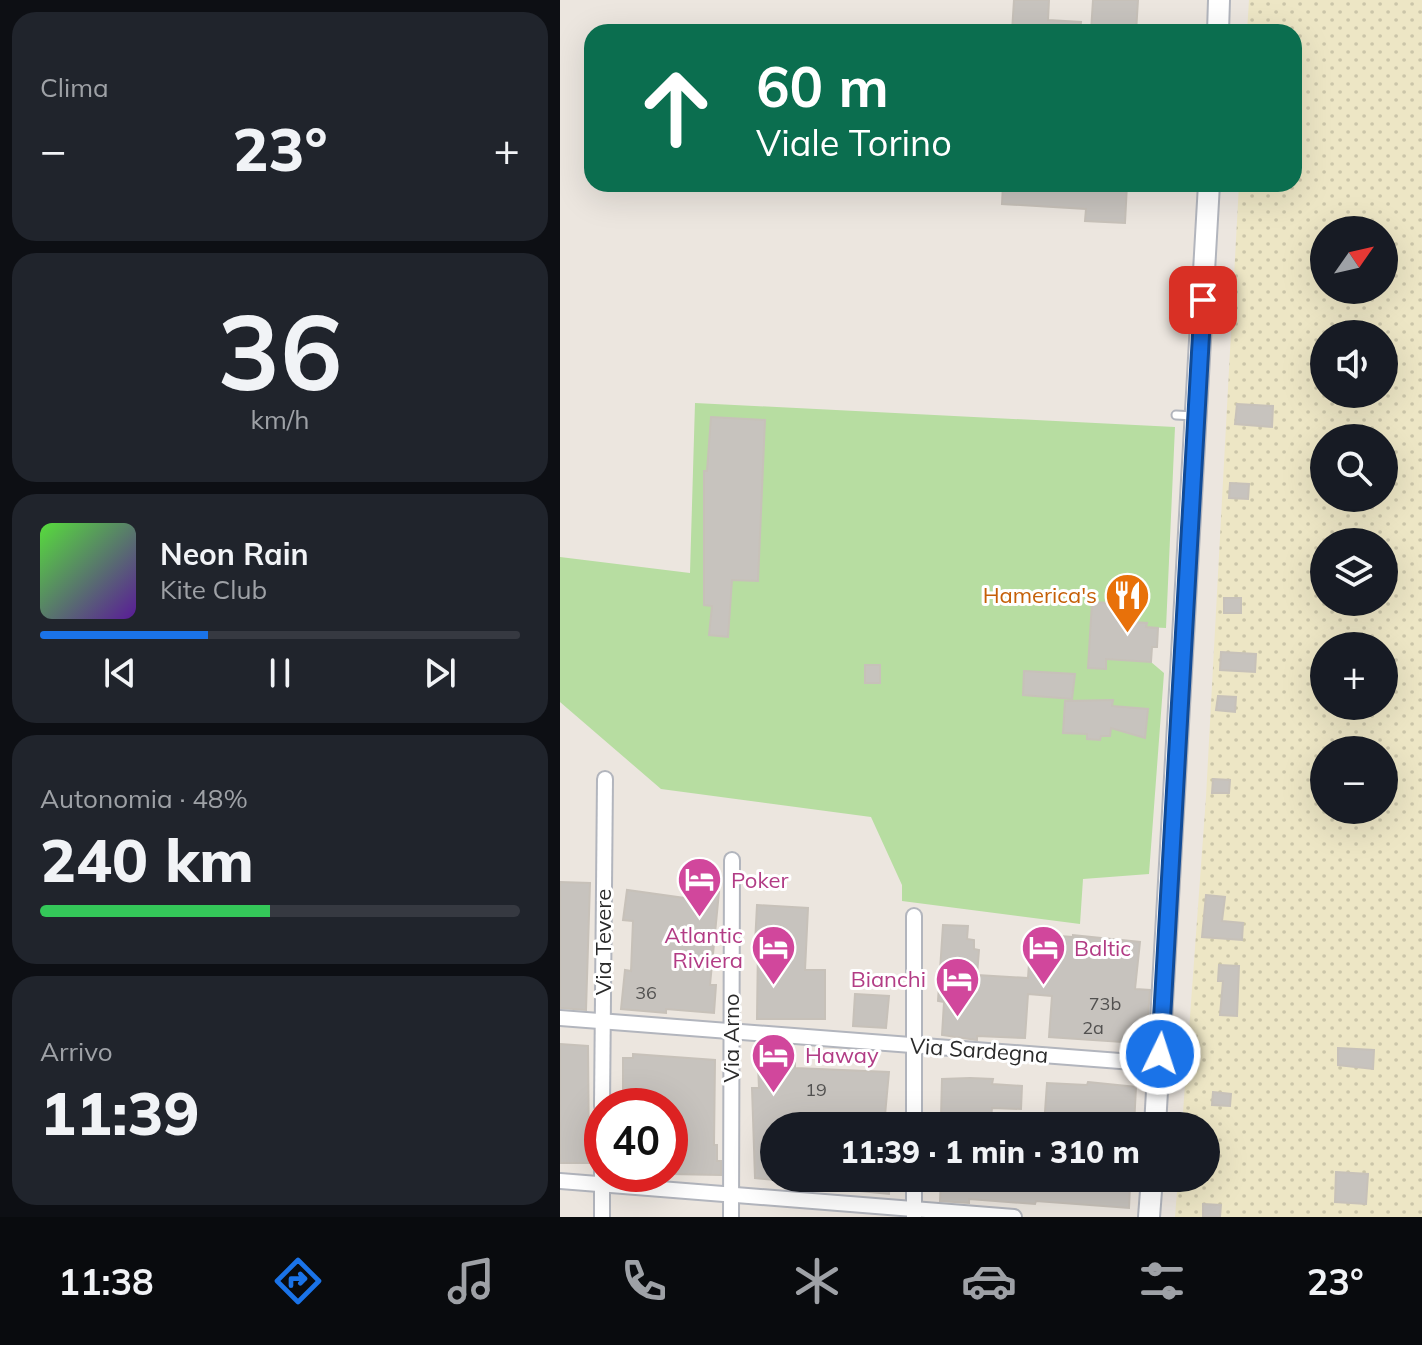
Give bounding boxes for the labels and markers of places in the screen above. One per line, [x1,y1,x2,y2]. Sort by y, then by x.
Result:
pin [1169,266,1237,334]
restaurant icon: Hamerica's [1104,571,1152,634]
place label: Hamerica's [983,581,1097,609]
hotel icon: Poker [676,856,724,919]
place label: Poker [731,866,788,894]
place label: Atlantic Riviera [664,921,743,974]
hotel icon: Atlantic Riviera [750,924,798,987]
hotel icon: Baltic [1019,924,1067,987]
place label: Baltic [1074,934,1131,962]
hotel icon: Bianchi [933,955,981,1018]
place label: Bianchi [851,965,926,993]
hotel icon: Haway [750,1031,798,1094]
place label: Haway [805,1041,879,1069]

